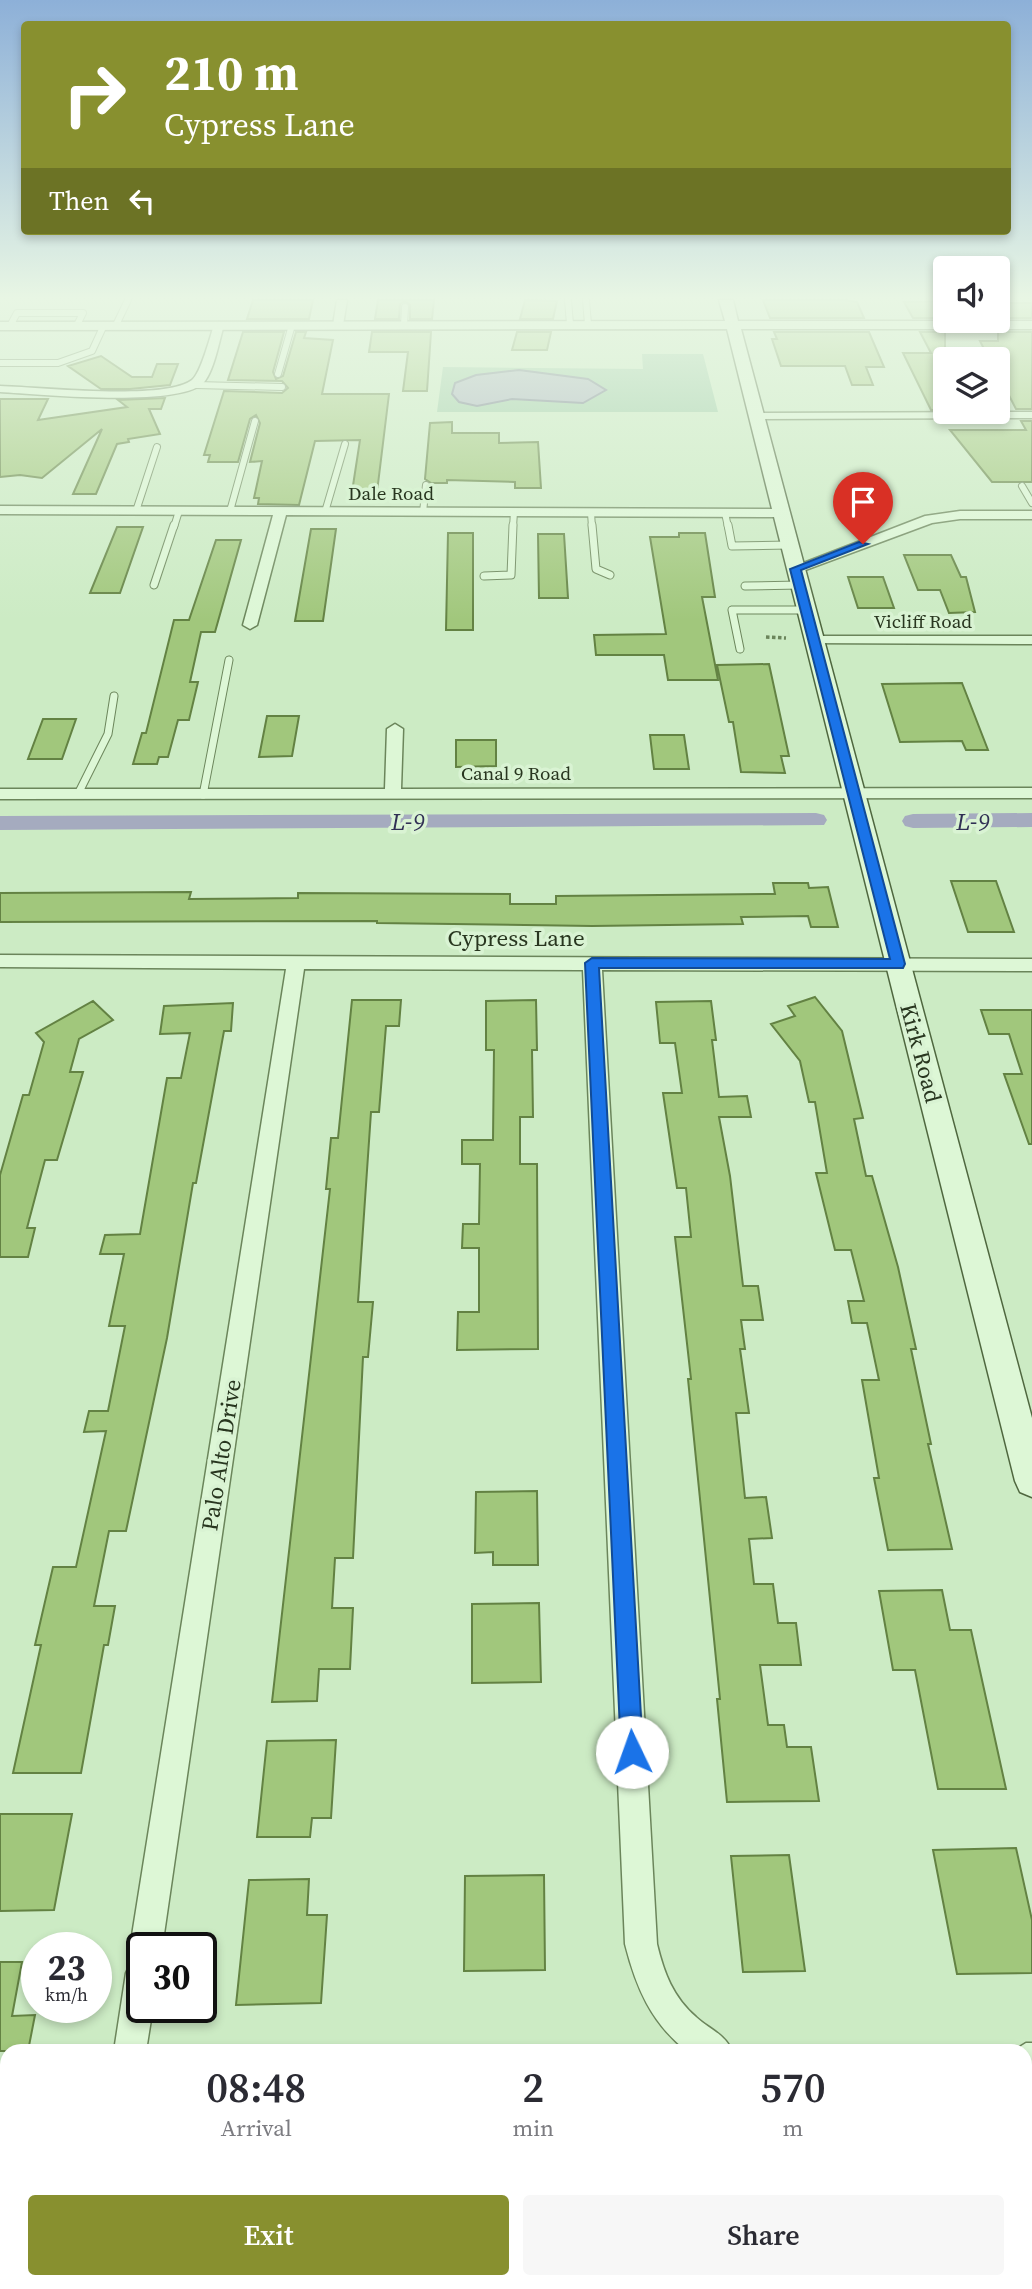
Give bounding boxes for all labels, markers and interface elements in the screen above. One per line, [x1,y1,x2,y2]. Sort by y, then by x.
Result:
text: 210 m [164,39,299,106]
icon: right [49,49,140,140]
text: Cypress Lane [164,103,355,147]
icon: left [123,182,161,220]
text: Then [49,183,109,219]
map controls [933,256,1010,424]
button: sound [933,256,1010,333]
button: layers [933,347,1010,424]
pin [833,472,893,544]
street label: Dale Road [348,480,434,506]
icon: arrive [844,483,882,521]
street label: Vicliff Road [874,608,972,634]
street label: Canal 9 Road [461,760,571,786]
water label: L-9 [390,805,425,838]
water label: L-9 [955,805,990,838]
street label: Cypress Lane [447,922,585,954]
street label: Kirk Road [892,1000,950,1106]
street label: Palo Alto Drive [193,1377,249,1533]
position arrow [595,1715,669,1789]
speed limit sign: 30 [126,1932,217,2023]
text: 23 [48,1944,85,1992]
text: km/h [45,1982,88,2007]
text: 08:48 [206,2058,306,2116]
text: 2 [522,2058,544,2116]
text: 570 [760,2058,826,2116]
text: Arrival [221,2112,292,2144]
text: min [512,2112,554,2144]
text: m [783,2112,803,2144]
button: Exit [28,2195,509,2275]
button: Share [523,2195,1004,2275]

